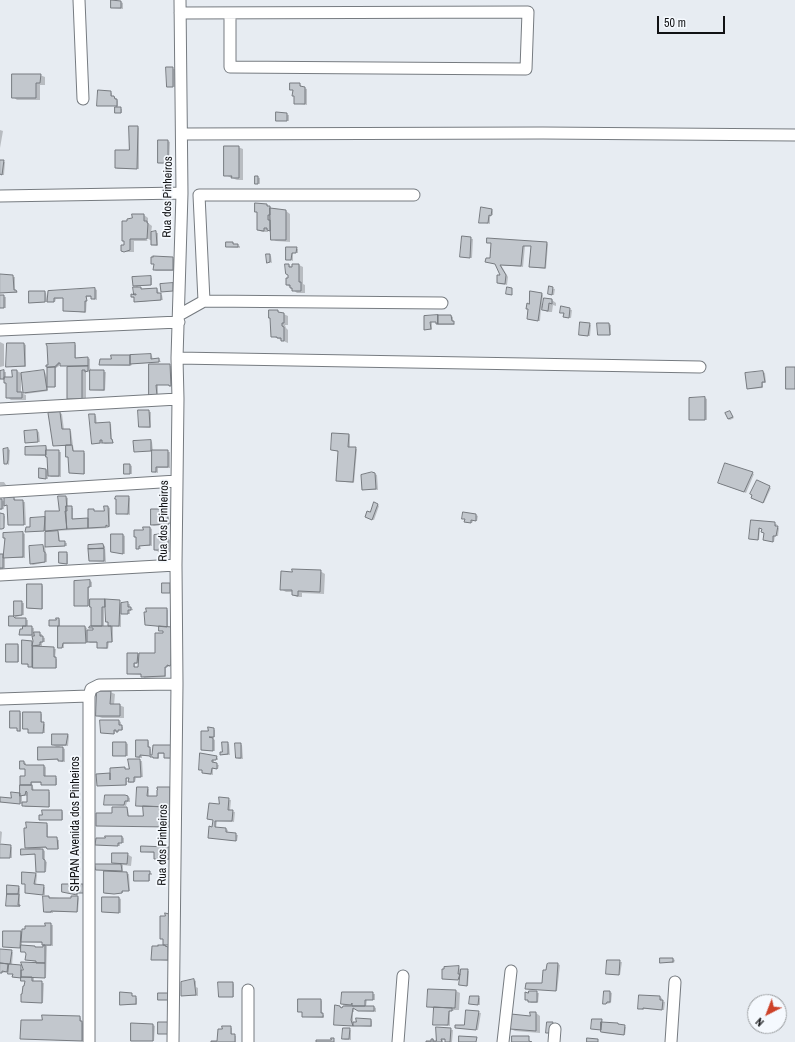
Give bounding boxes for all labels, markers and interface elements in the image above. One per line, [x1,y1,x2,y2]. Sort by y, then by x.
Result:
scale bar [659,8,727,34]
text: 50 m [664,15,686,31]
street label: Rua dos Pinheiros [160,156,176,238]
street label: Rua dos Pinheiros [156,480,172,562]
street label: SHPAN Avenida dos Pinheiros [69,756,83,892]
street label: Rua dos Pinheiros [155,804,171,886]
north arrow [747,994,787,1034]
text: N [753,1015,767,1030]

